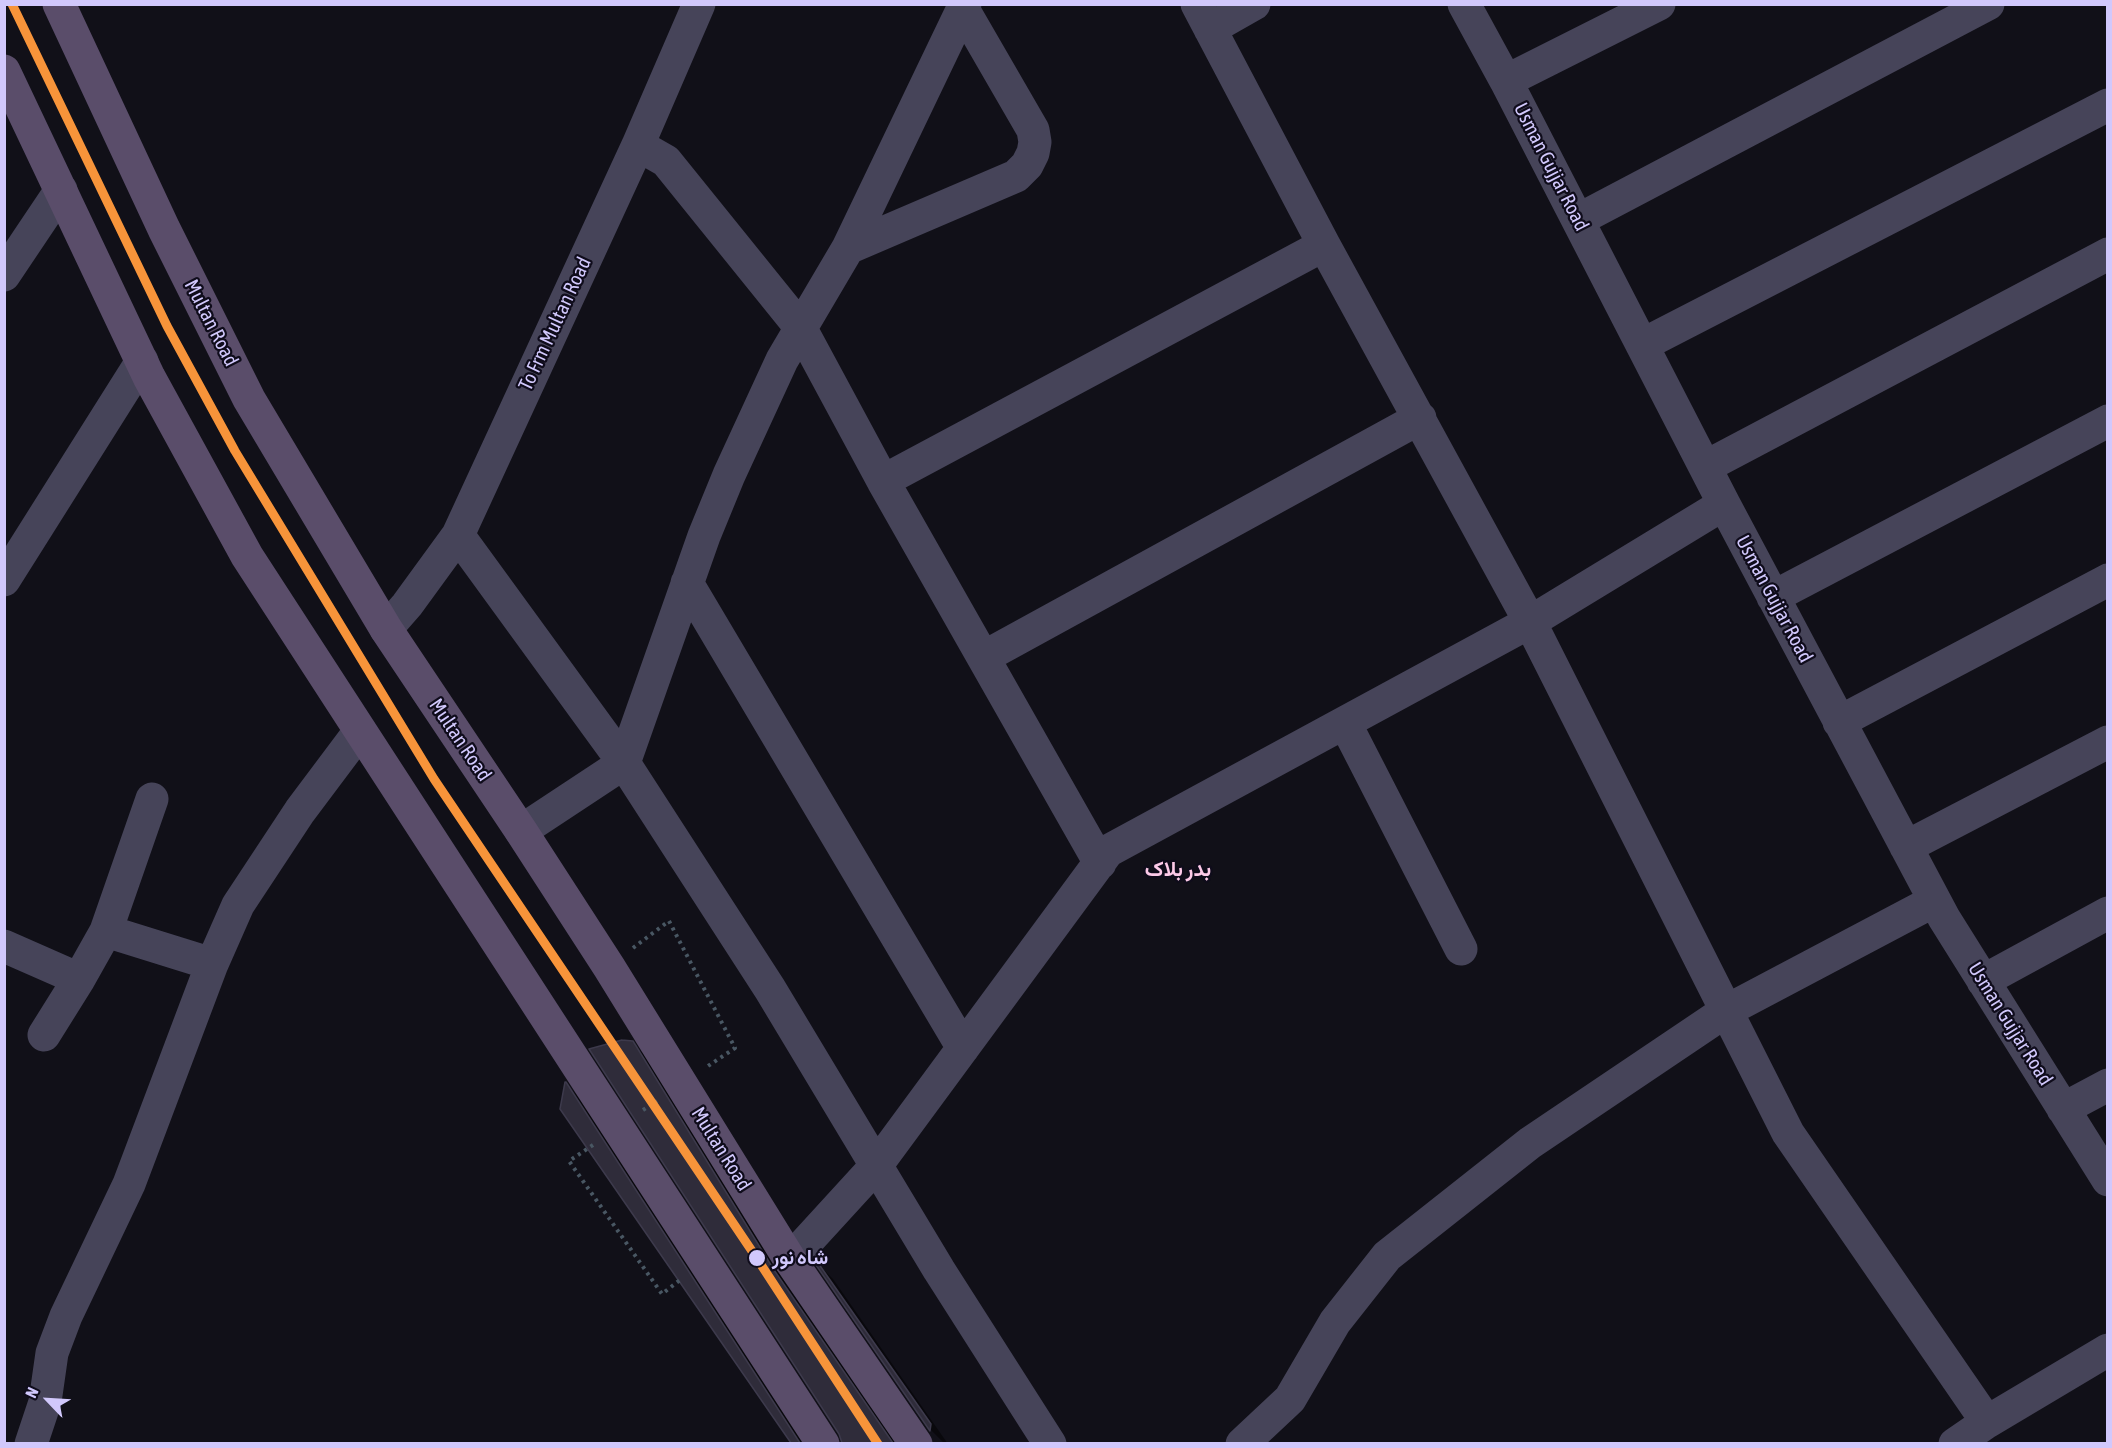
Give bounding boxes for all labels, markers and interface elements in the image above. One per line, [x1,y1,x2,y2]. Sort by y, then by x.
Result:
street label: Usman Gujjar Road [1508,99,1594,235]
street label: To Frm Multan Road [514,253,596,395]
street label: Multan Road [179,276,243,370]
street label: Usman Gujjar Road [1730,531,1818,667]
street label: Multan Road [424,694,496,786]
district label: بدر بلاک [1145,856,1211,882]
street label: Usman Gujjar Road [1963,958,2057,1090]
street label: Multan Road [686,1103,756,1195]
place label: شاہ نور [772,1246,828,1270]
marker: شاہ نور [747,1248,767,1268]
north arrow [18,1370,78,1430]
text: N [22,1384,42,1400]

